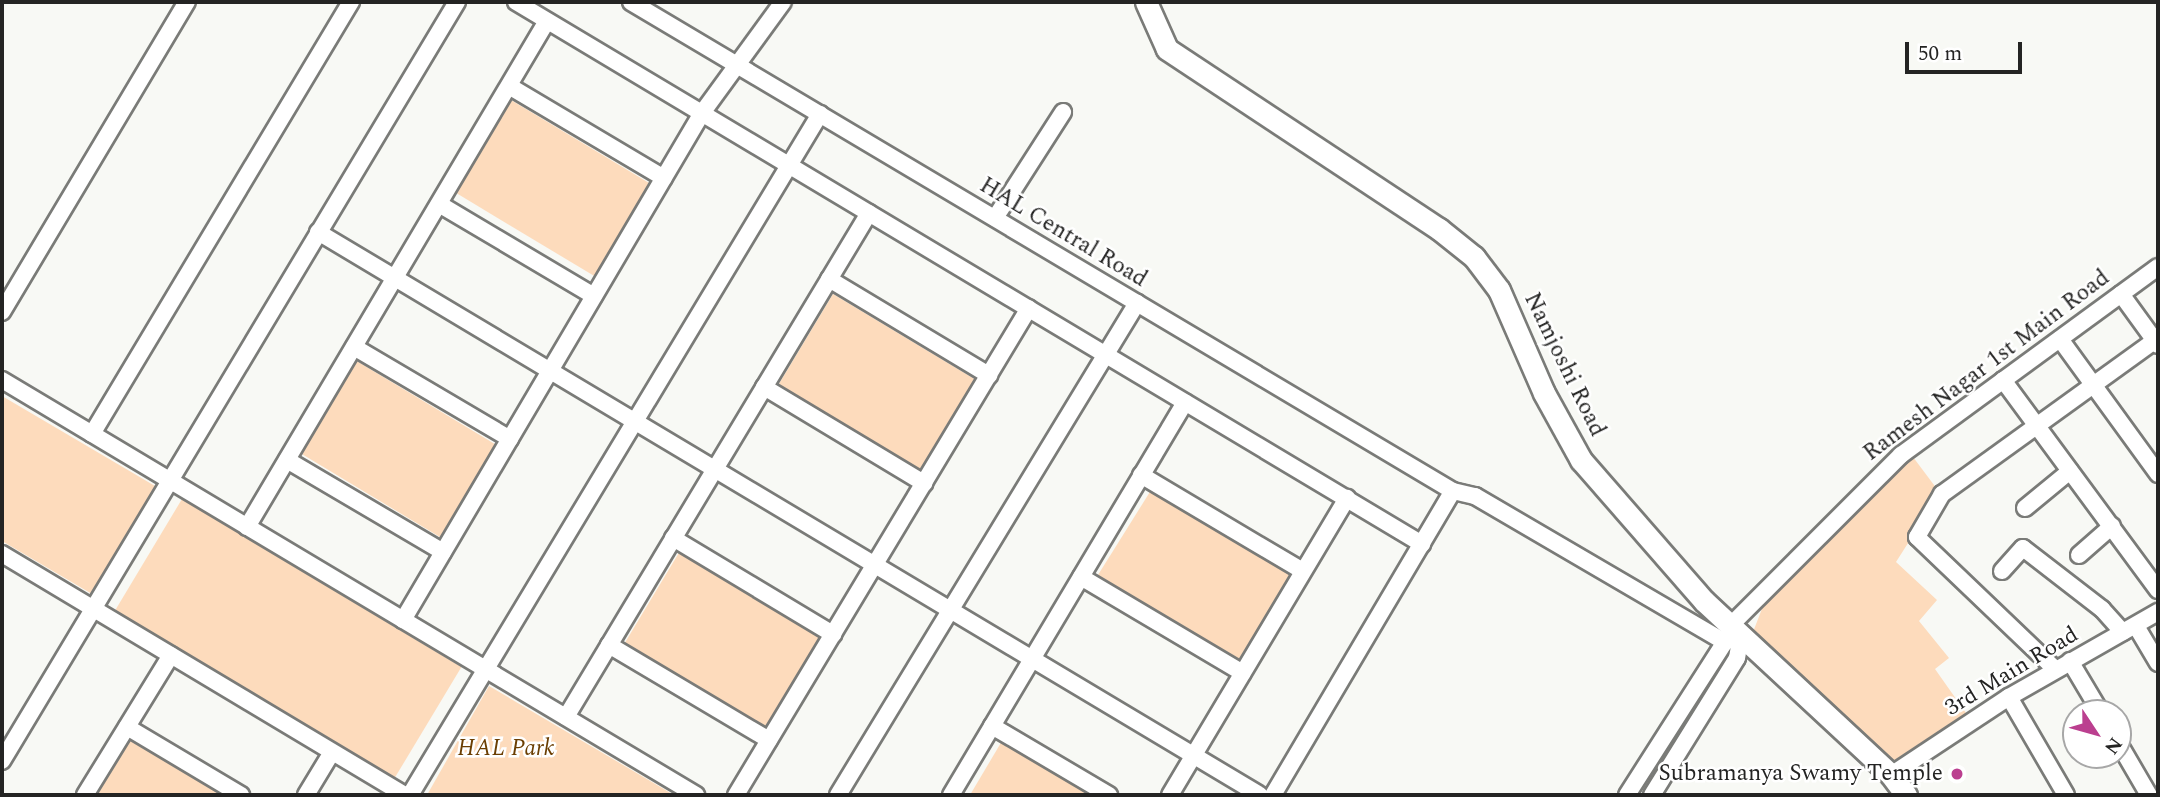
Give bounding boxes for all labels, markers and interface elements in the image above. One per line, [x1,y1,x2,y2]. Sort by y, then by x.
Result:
scale bar [1908,28,2025,72]
text: 50 m [1918,38,1962,70]
street label: HAL Central Road [974,172,1152,294]
street label: Ramesh Nagar 1st Main Road [1859,264,2115,468]
street label: Namjoshi Road [1517,289,1611,441]
street label: 3rd Main Road [1940,621,2084,723]
north arrow [2062,699,2132,769]
text: N [2096,731,2129,760]
park label: HAL Park [457,735,555,763]
place label: Subramanya Swamy Temple [1659,760,1943,788]
marker: Subramanya Swamy Temple [1949,766,1965,782]

